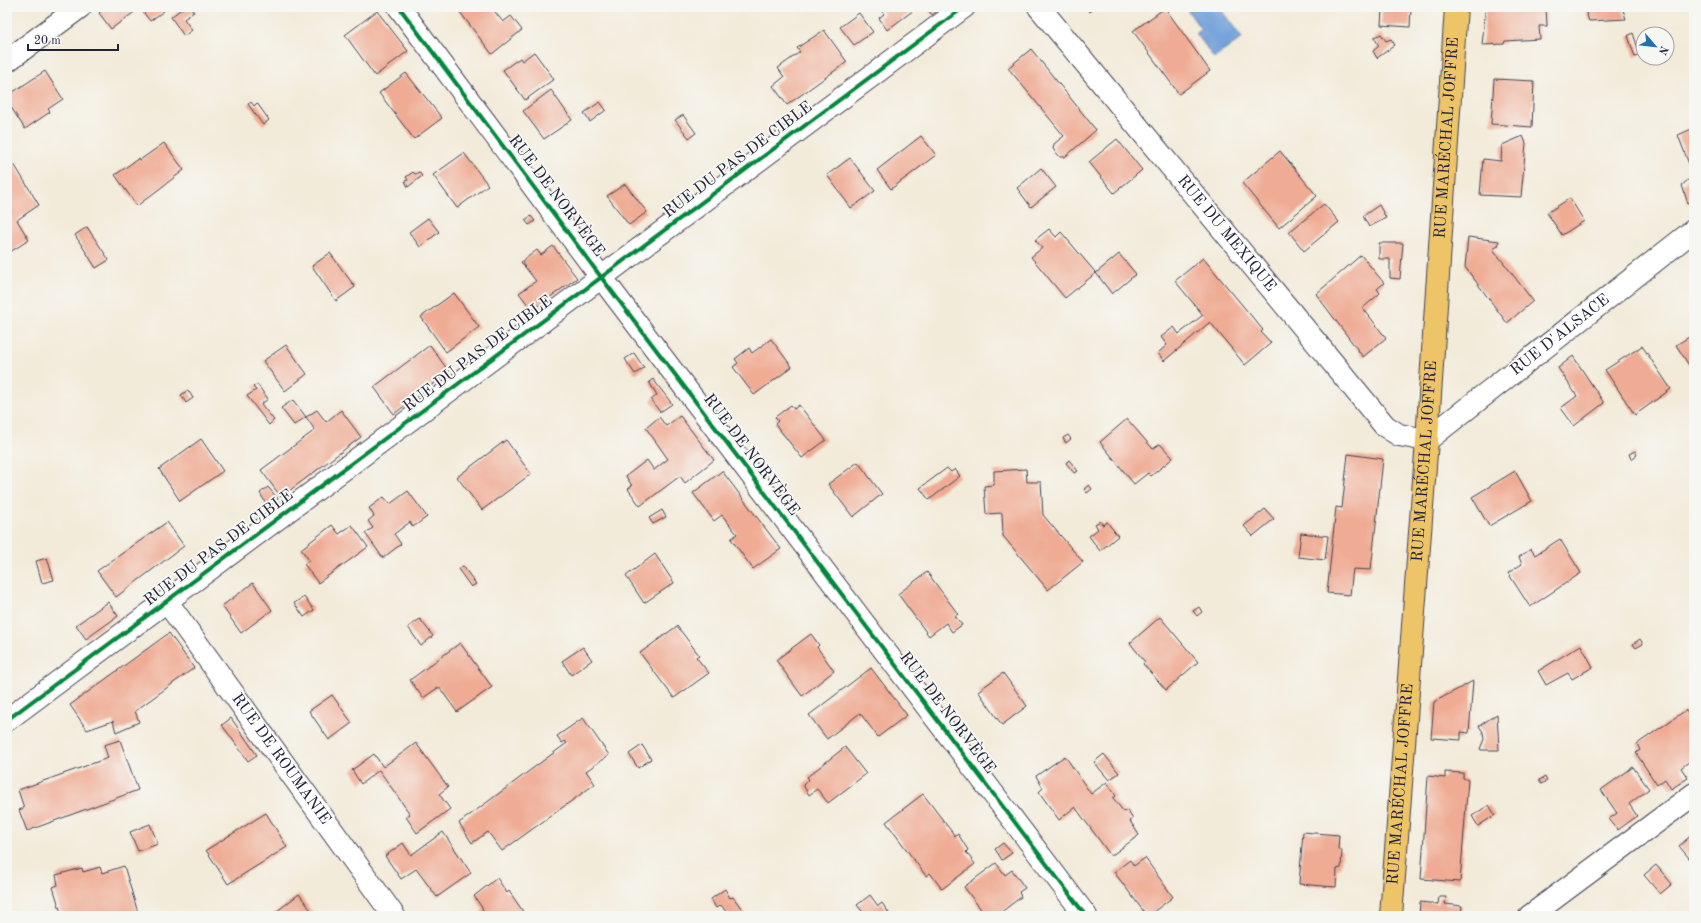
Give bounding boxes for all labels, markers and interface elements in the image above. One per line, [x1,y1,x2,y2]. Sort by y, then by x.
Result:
scale bar [28,26,118,52]
north arrow [1635,26,1675,66]
text: 20 m [34,35,61,47]
street label: RUE MARÉCHAL JOFFRE [1432,37,1462,239]
text: N [1655,44,1669,57]
street label: RUE DU PAS DE CIBLE [661,99,815,221]
street label: RUE DE NORVÈGE [505,130,610,260]
street label: RUE DU MEXIQUE [1174,173,1279,295]
street label: RUE D'ALSACE [1508,292,1613,379]
street label: RUE DU PAS DE CIBLE [401,293,555,415]
street label: RUE MARÉCHAL JOFFRE [1410,360,1440,563]
street label: RUE DE NORVÈGE [700,389,805,519]
street label: RUE DU PAS DE CIBLE [142,487,296,609]
street label: RUE DE NORVÈGE [896,647,1001,777]
street label: RUE MARÉCHAL JOFFRE [1385,683,1417,886]
street label: RUE DE ROUMANIE [228,691,333,828]

